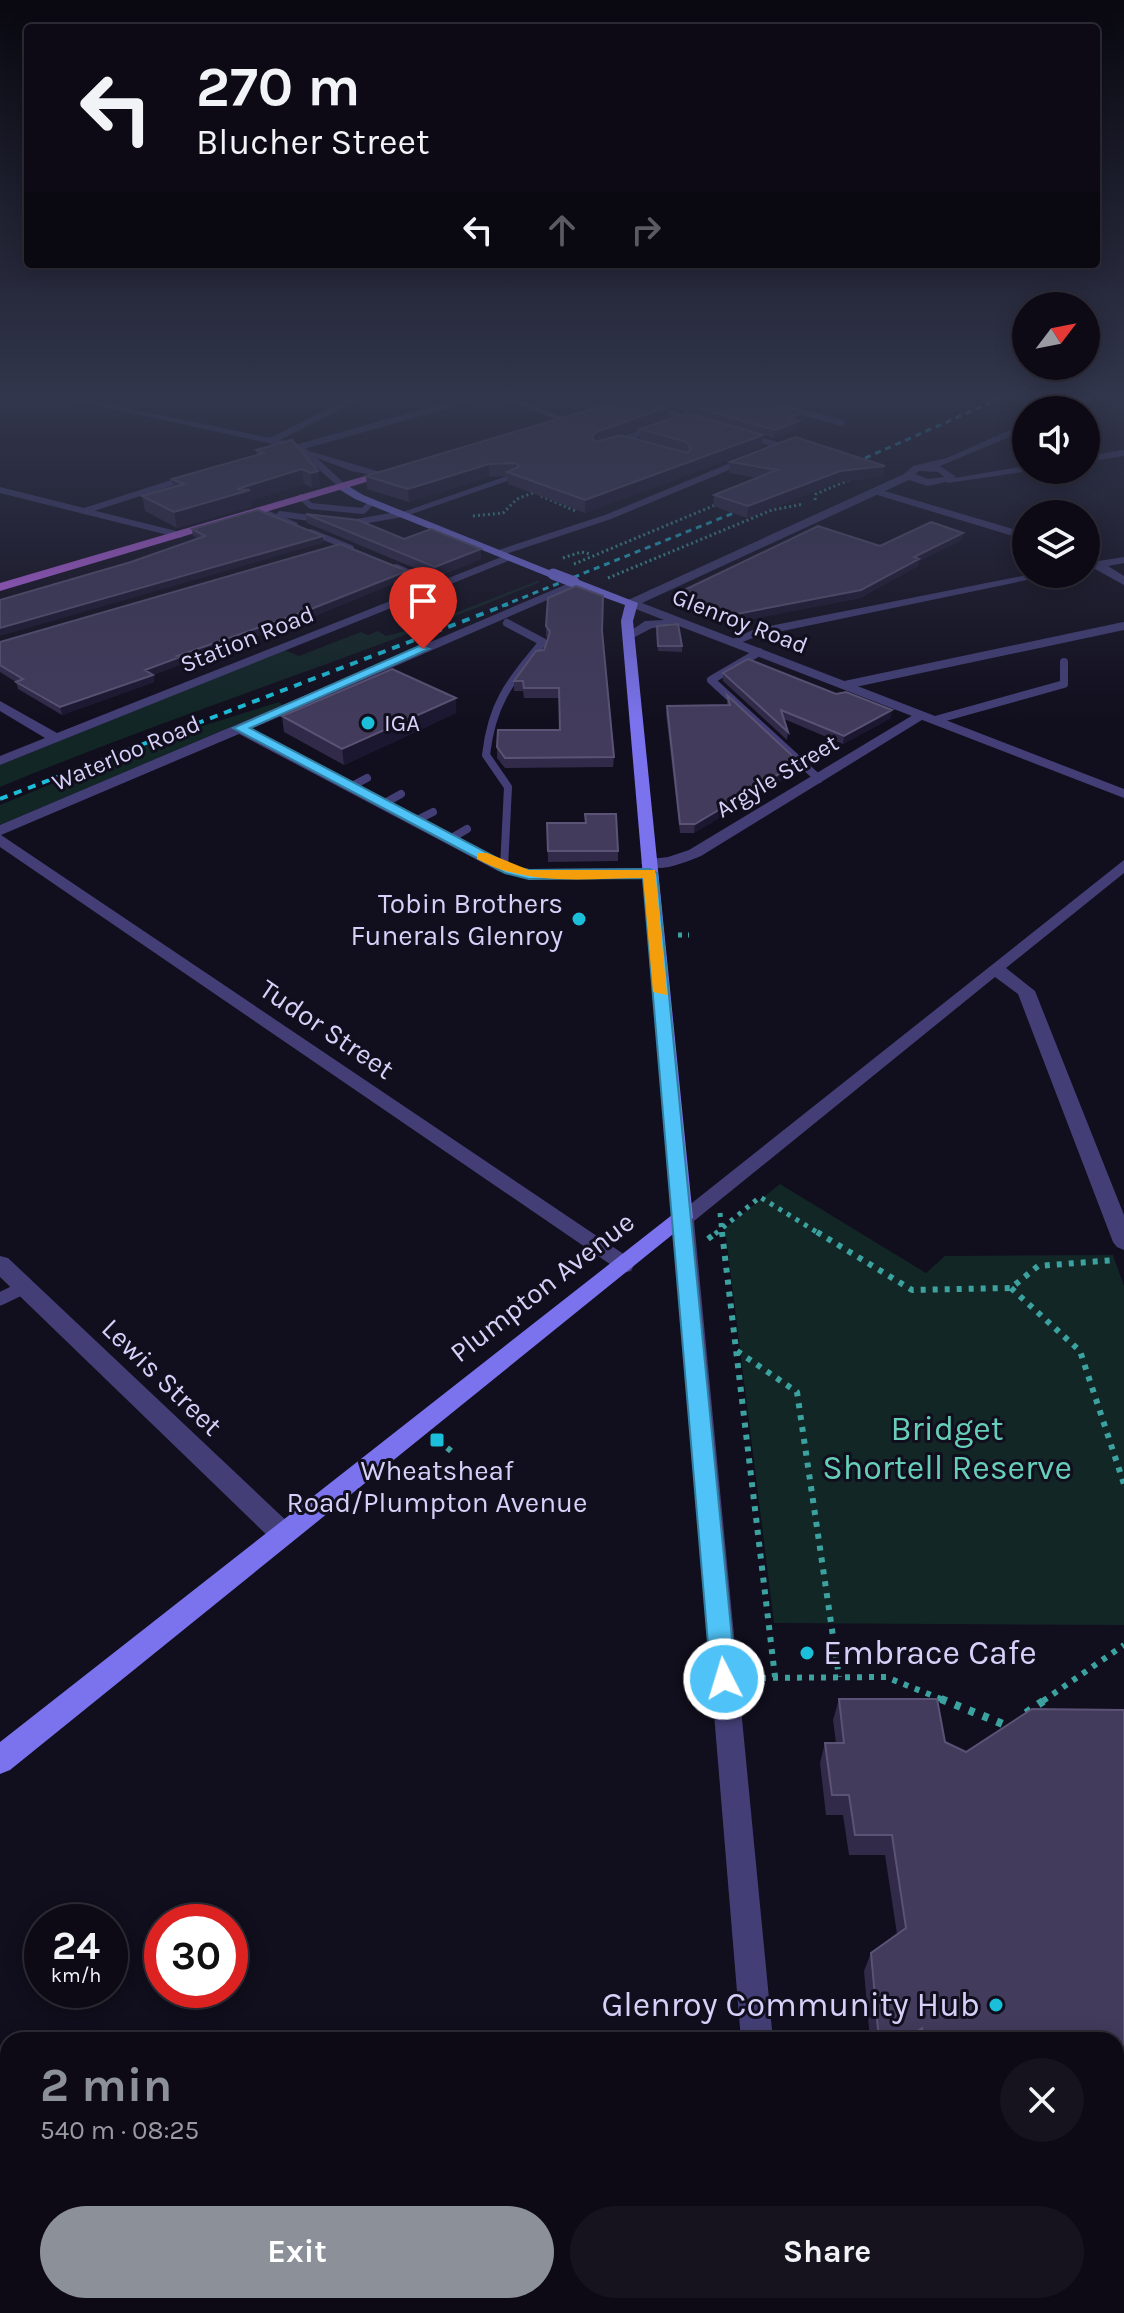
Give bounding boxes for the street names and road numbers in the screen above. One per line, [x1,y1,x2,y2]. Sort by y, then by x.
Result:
street label: Glenroy Road [668,582,812,660]
street label: Station Road [176,600,318,678]
street label: Waterloo Road [48,709,204,797]
street label: Argyle Street [711,729,843,823]
street label: Tudor Street [254,972,400,1086]
street label: Plumpton Avenue [443,1205,641,1369]
street label: Lewis Street [95,1312,229,1442]

